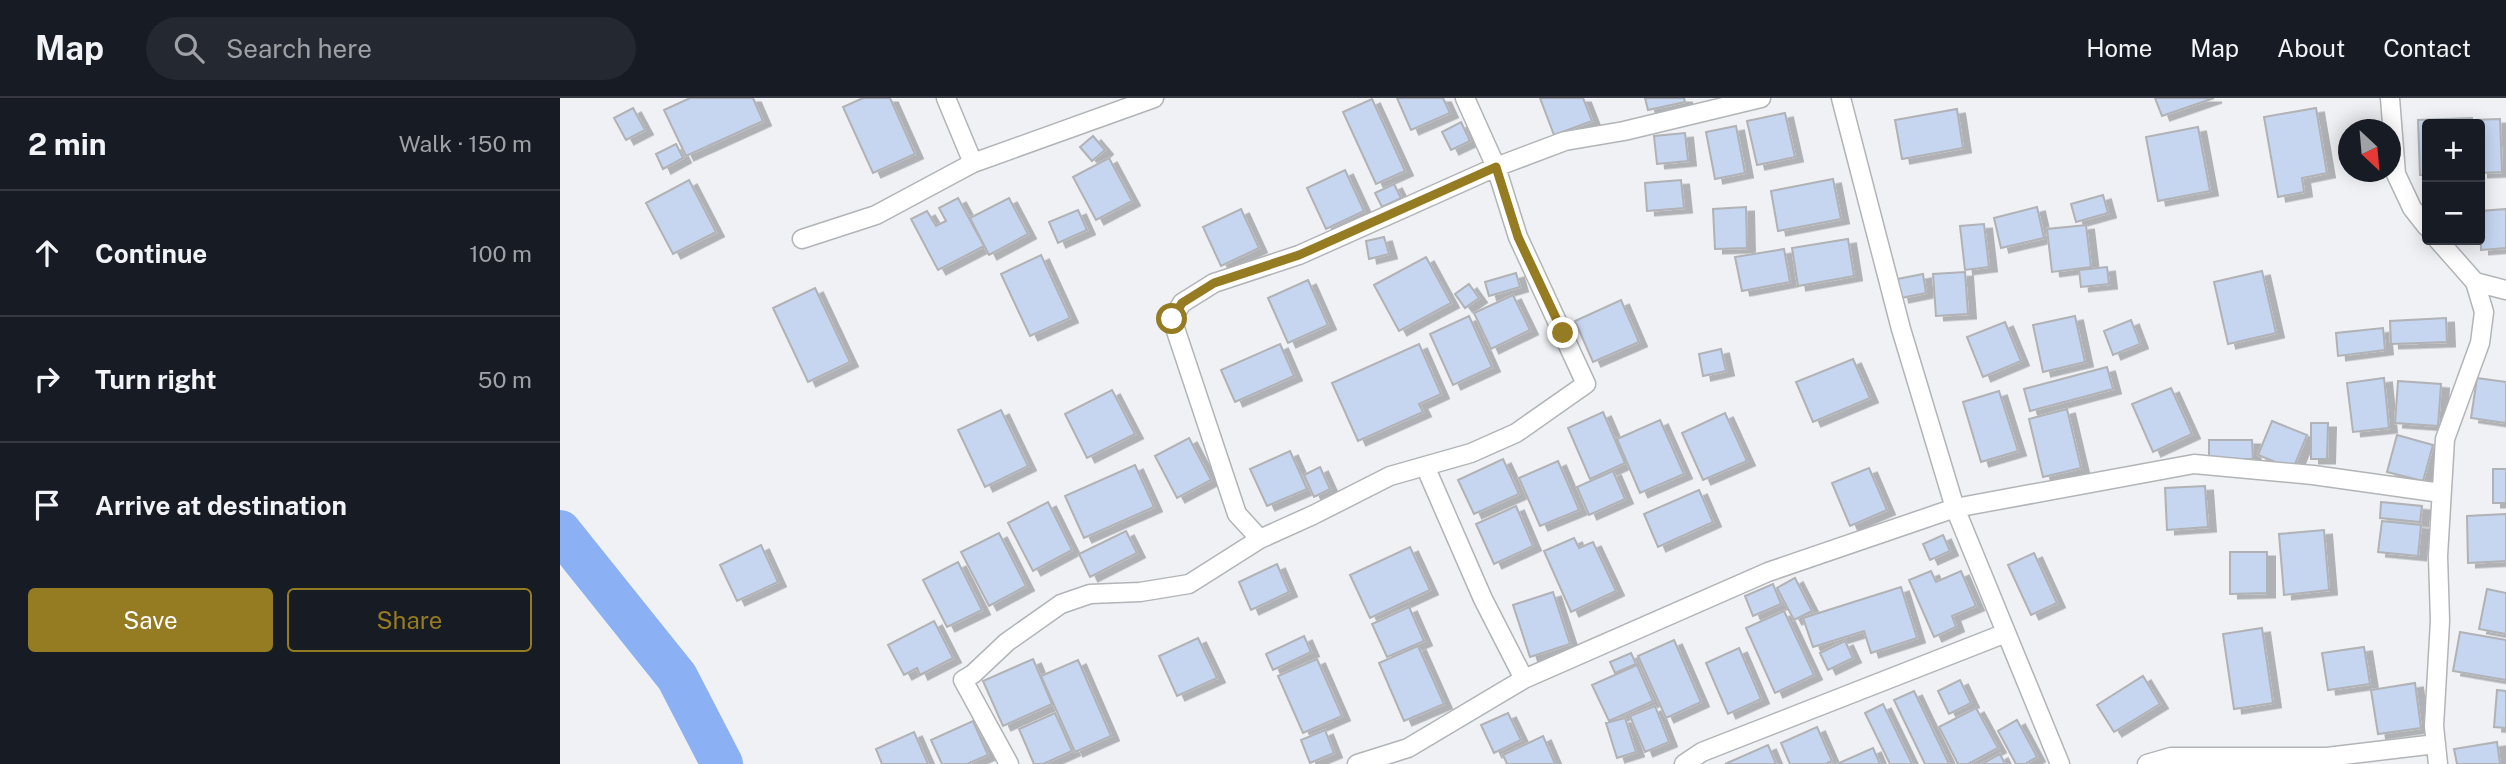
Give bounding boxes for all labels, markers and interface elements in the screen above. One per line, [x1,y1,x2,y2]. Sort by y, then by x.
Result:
search box [146,17,636,80]
text: Map [35,29,104,67]
icon: search [170,29,208,67]
text: Search here [226,33,372,64]
text: Home [2086,34,2152,62]
text: Map [2190,34,2239,62]
text: About [2277,34,2345,62]
text: Contact [2383,34,2471,62]
north arrow [2338,119,2401,182]
map controls [2422,119,2485,245]
button: + [2422,119,2485,182]
text: 2 min [28,126,107,162]
text: Walk · 150 m [399,130,532,157]
button: − [2422,182,2485,245]
icon: ahead [28,234,66,272]
text: Continue [95,238,207,269]
text: 100 m [469,240,532,267]
route start [1156,303,1187,334]
route end [1547,317,1578,348]
icon: right [28,360,66,398]
text: Turn right [95,364,217,395]
text: 50 m [478,366,532,393]
icon: arrive [28,486,66,524]
text: Arrive at destination [95,490,347,521]
button: Save [28,588,273,652]
button: Share [287,588,532,652]

